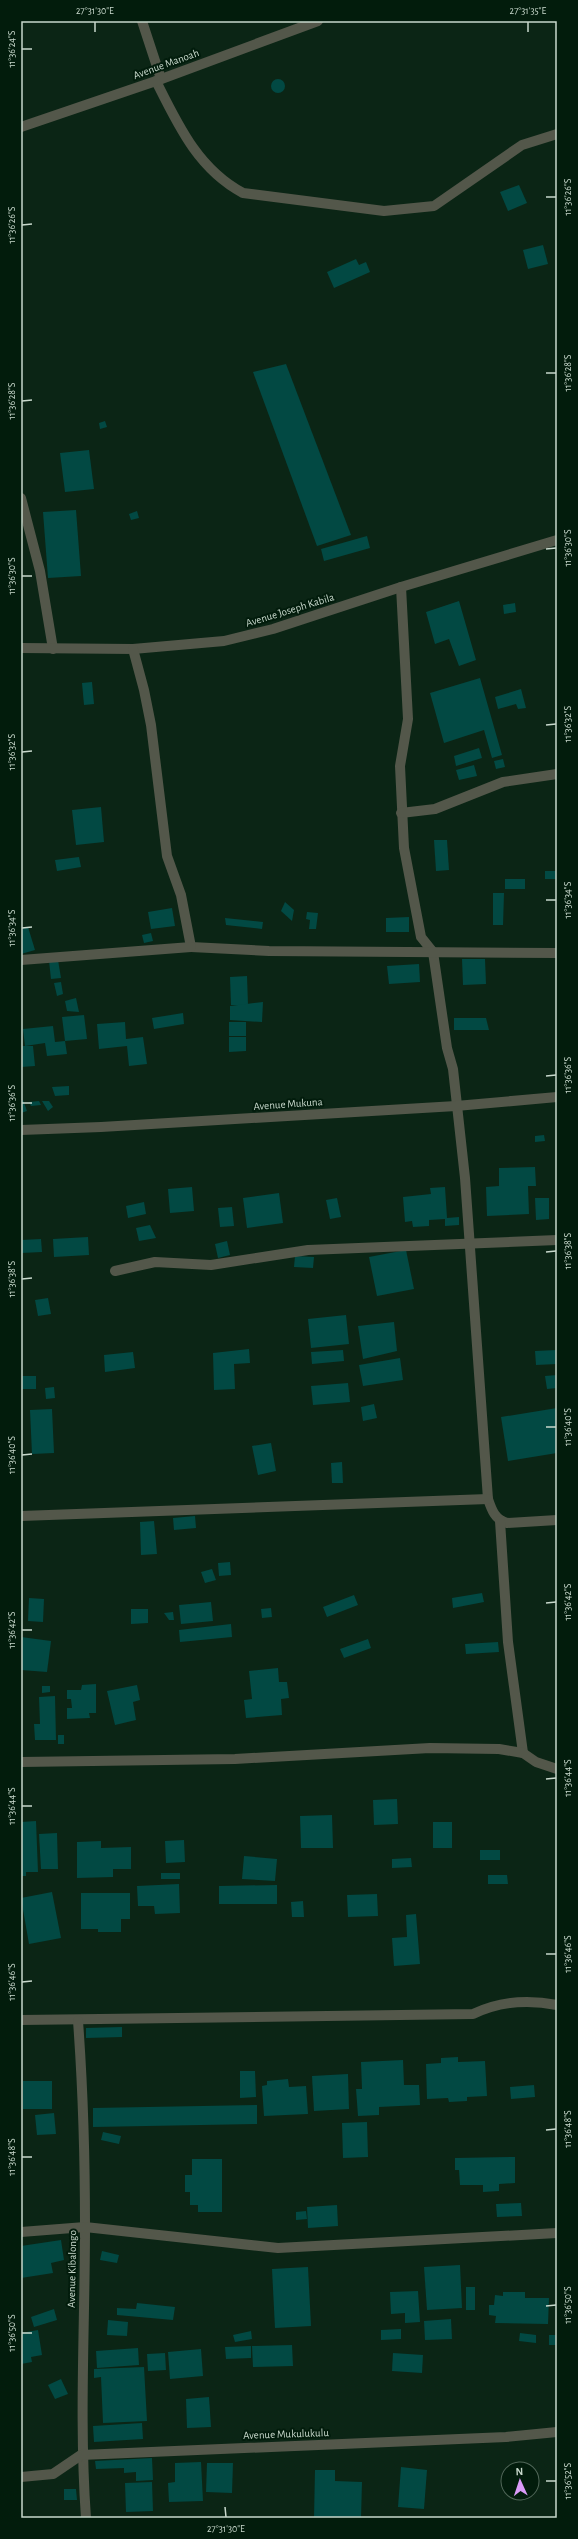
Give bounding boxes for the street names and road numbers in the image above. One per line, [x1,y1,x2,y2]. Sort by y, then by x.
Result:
street label: Avenue Manoah [132,47,200,81]
street label: Avenue Joseph Kabila [244,591,336,629]
street label: Avenue Mukuna [253,1096,323,1112]
street label: Avenue Kibalongo [66,2230,78,2308]
street label: Avenue Mukulukulu [243,2427,329,2441]

